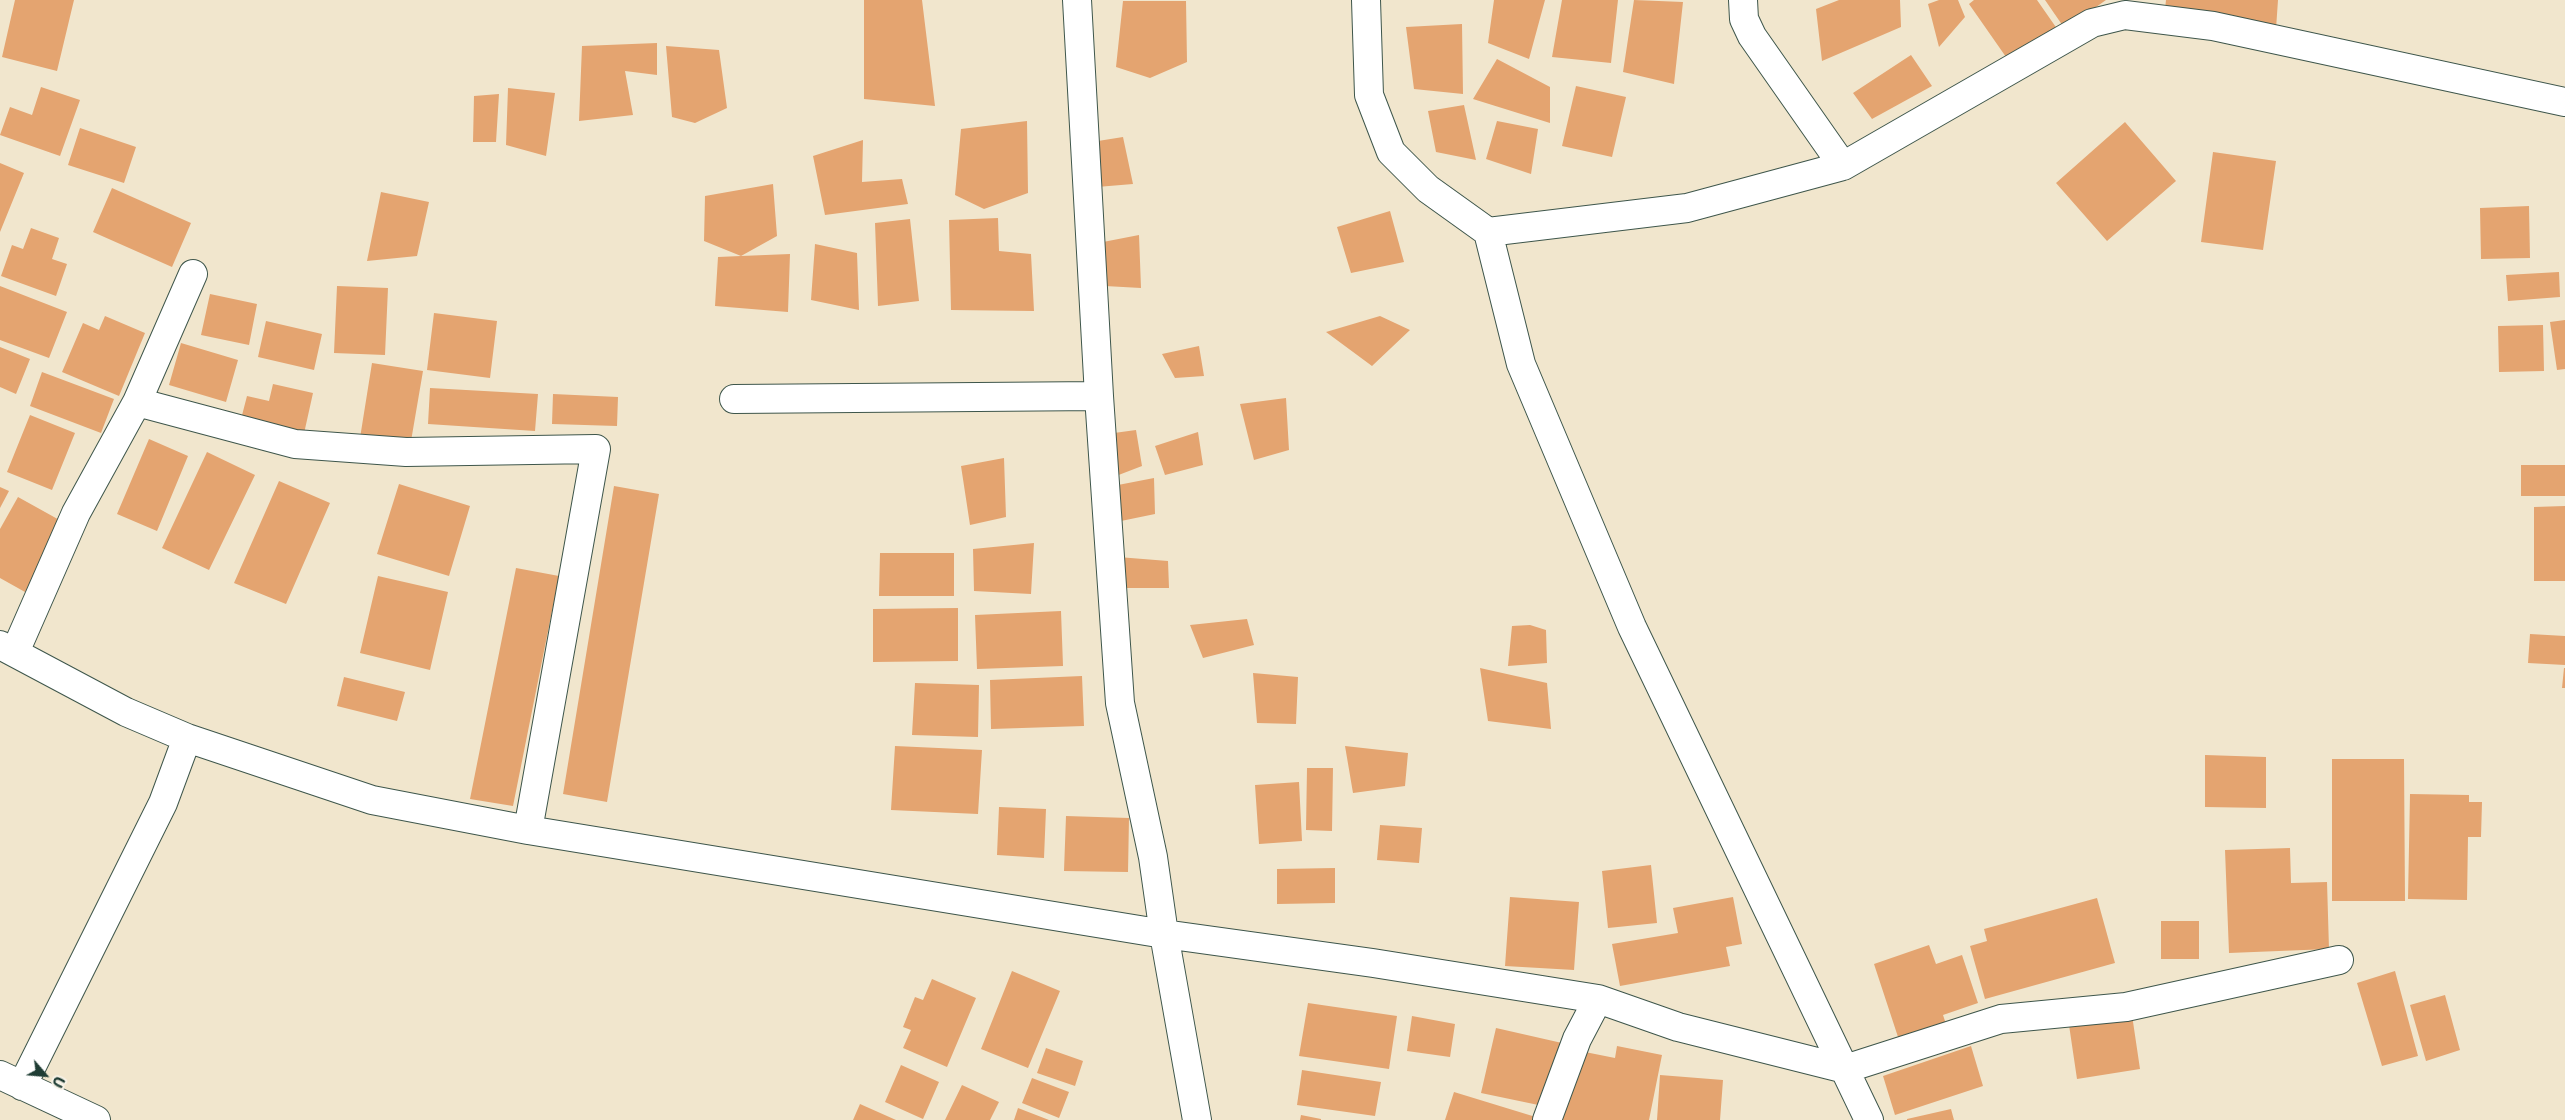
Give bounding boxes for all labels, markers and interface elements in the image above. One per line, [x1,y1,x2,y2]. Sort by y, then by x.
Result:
north arrow [20,1050,70,1100]
text: U [47,1073,71,1092]

